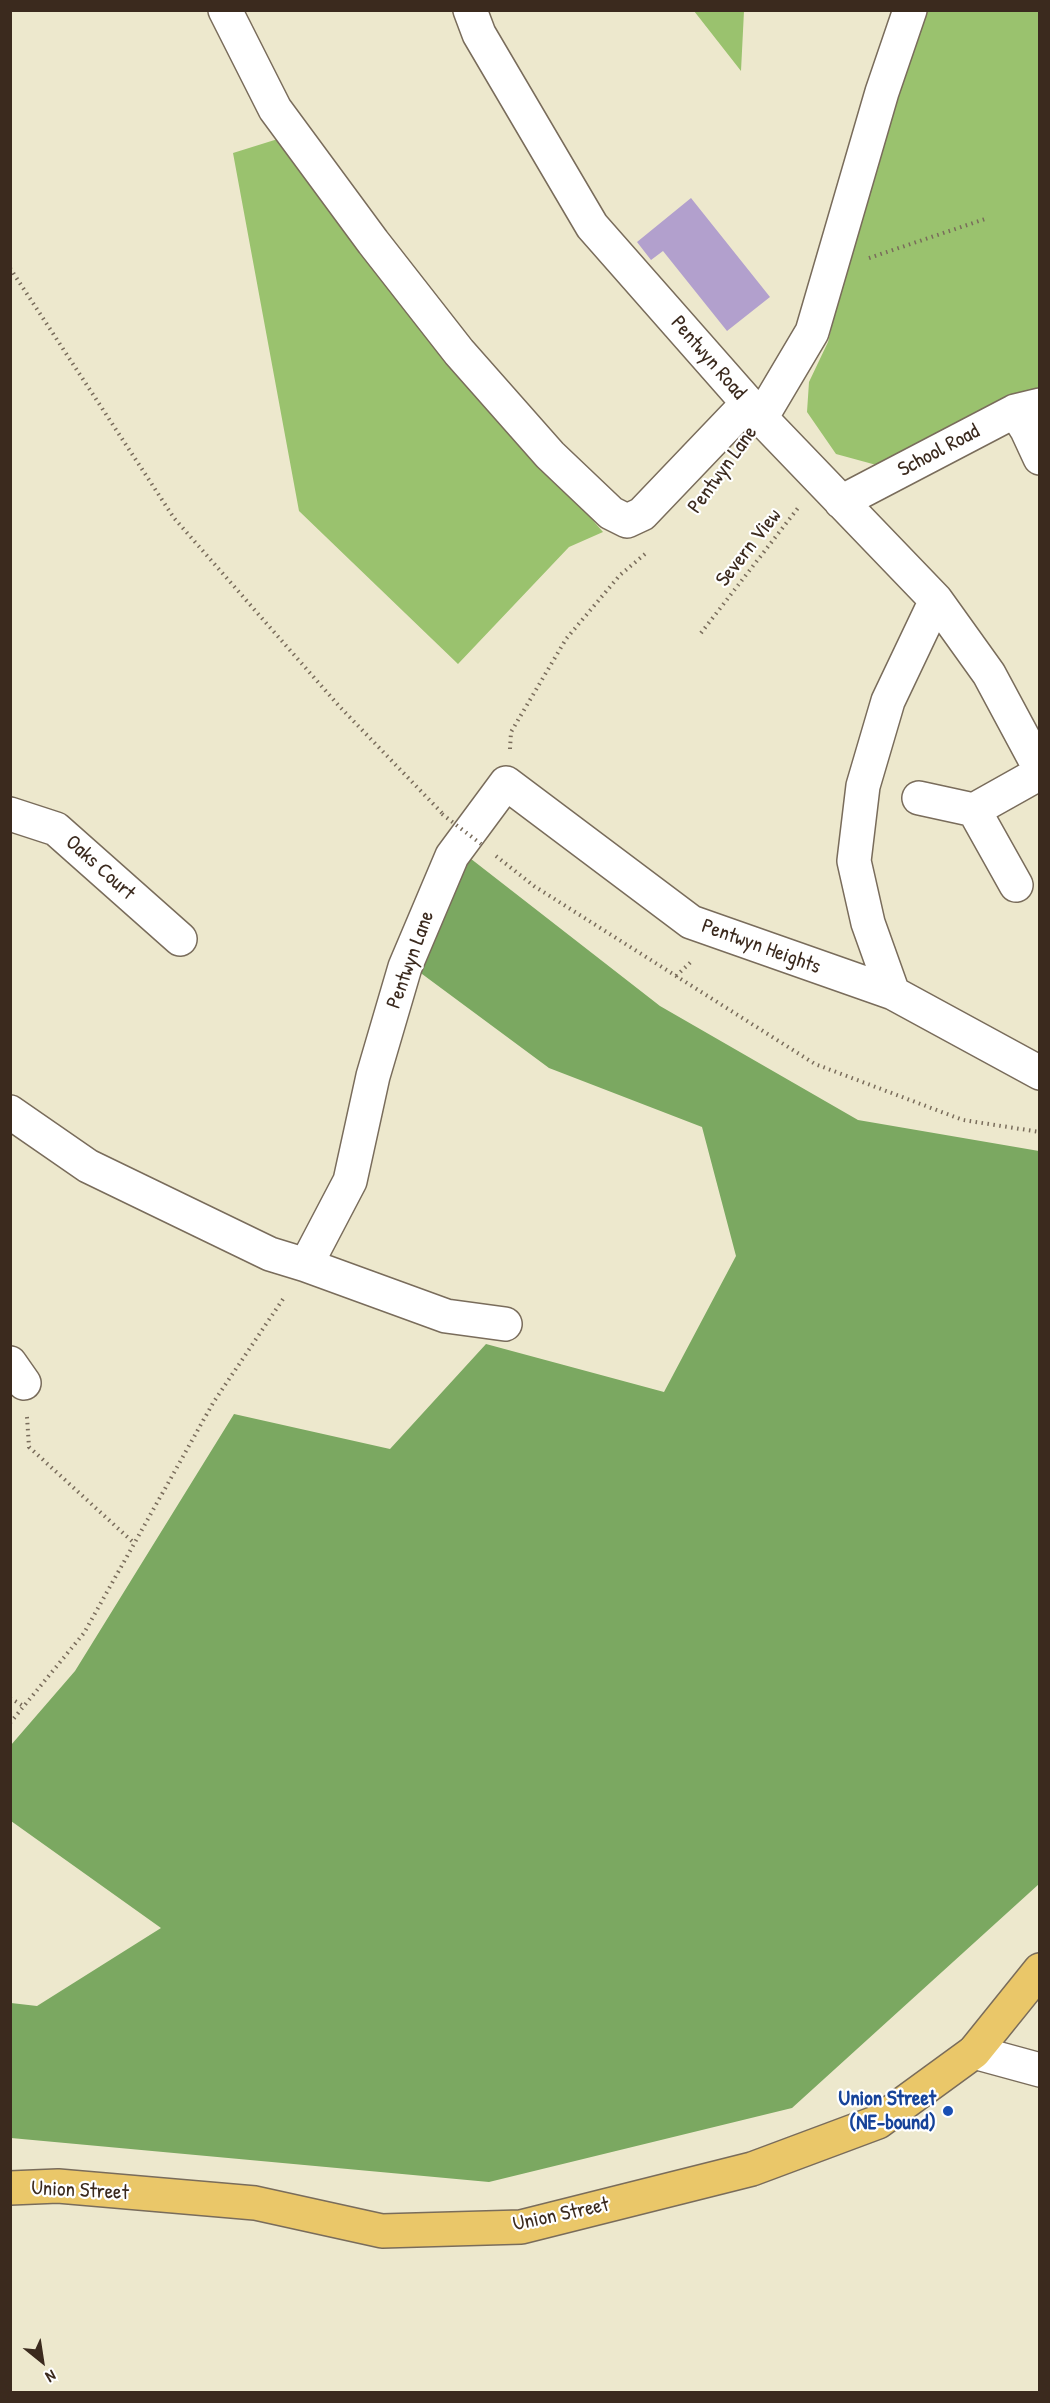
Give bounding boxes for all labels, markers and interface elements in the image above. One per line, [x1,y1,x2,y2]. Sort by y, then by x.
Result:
street label: Pentwyn Road [665,311,751,405]
street label: School Road [894,419,984,483]
street label: Pentwyn Lane [683,421,763,519]
street label: Severn View [711,504,787,592]
street label: Oaks Court [60,830,140,906]
street label: Pentwyn Lane [382,908,440,1012]
street label: Pentwyn Heights [698,914,824,980]
place label: Union Street (NE-bound) [839,2086,936,2136]
marker: Union Street (NE-bound) [941,2104,955,2118]
street label: Union Street [31,2176,129,2206]
street label: Union Street [511,2193,611,2237]
north arrow [12,2331,72,2391]
text: N [42,2365,60,2388]

